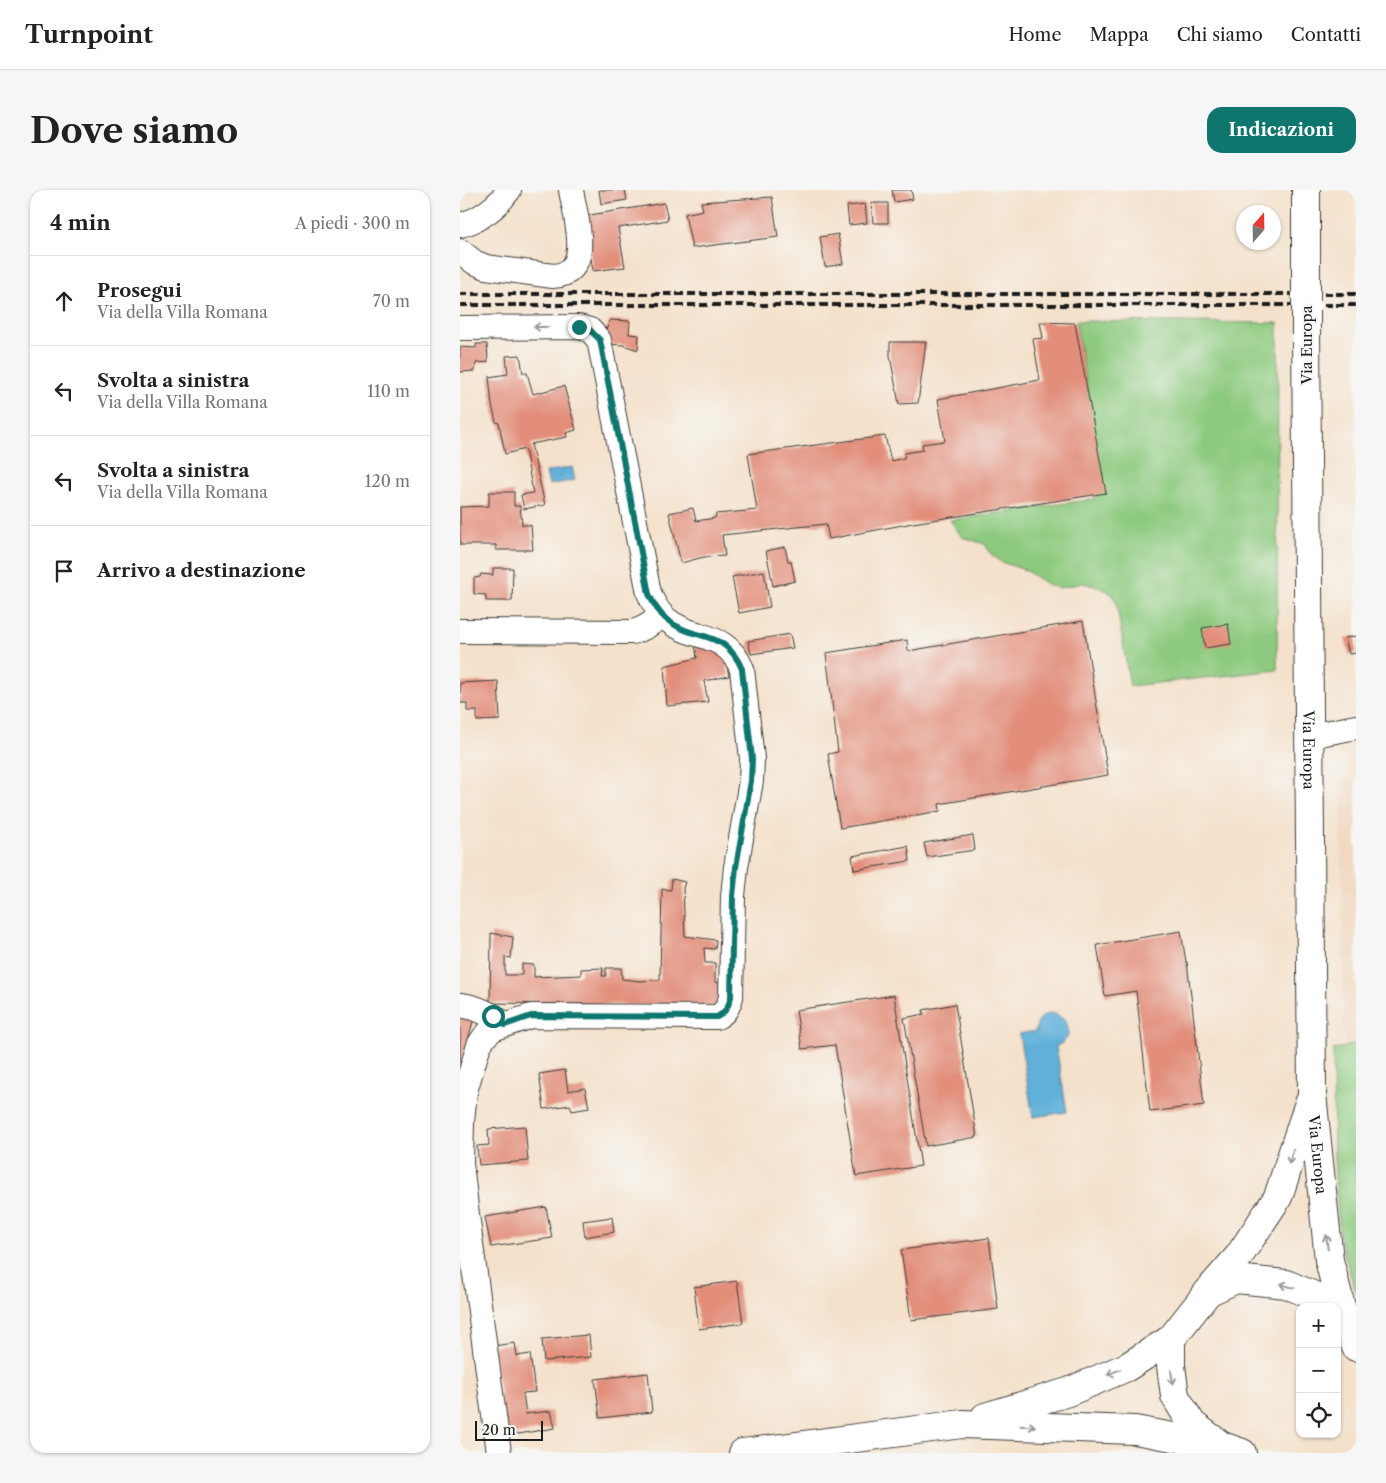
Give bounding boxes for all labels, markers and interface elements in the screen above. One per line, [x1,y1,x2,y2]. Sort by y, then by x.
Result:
text: Turnpoint [25,20,153,49]
text: Home [1009,24,1061,46]
text: Mappa [1089,24,1149,46]
text: Chi siamo [1177,24,1263,46]
text: Contatti [1291,24,1361,46]
button: Indicazioni [1207,107,1356,153]
text: Dove siamo [30,109,238,152]
north arrow [1236,205,1281,250]
text: 4 min [50,210,111,235]
text: A piedi · 300 m [295,213,410,233]
text: Prosegui [97,279,182,302]
icon: ahead [50,287,78,315]
text: 70 m [373,291,410,311]
text: Via della Villa Romana [97,302,268,322]
street label: Via Europa [1297,305,1316,386]
route end [568,316,591,339]
one-way arrow [534,322,550,332]
text: Svolta a sinistra [97,369,250,392]
icon: left [50,377,78,405]
text: 110 m [367,381,410,401]
text: Via della Villa Romana [97,392,268,412]
text: Svolta a sinistra [97,459,250,482]
icon: left [50,467,78,495]
text: 120 m [365,471,410,491]
text: Via della Villa Romana [97,482,268,502]
icon: arrive [50,557,78,585]
text: Arrivo a destinazione [97,559,306,582]
street label: Via Europa [1299,709,1319,790]
route start [482,1005,505,1028]
street label: Via Europa [1305,1113,1332,1195]
one-way arrow [1286,1149,1295,1164]
one-way arrow [1322,1235,1332,1251]
one-way arrow [1279,1281,1295,1290]
map controls [1296,1303,1341,1438]
button: + [1296,1303,1341,1348]
button: − [1296,1348,1341,1393]
one-way arrow [1107,1368,1122,1378]
one-way arrow [1168,1369,1178,1385]
button: locate [1296,1393,1341,1438]
scale bar [475,1418,542,1441]
text: 20 m [482,1421,516,1439]
one-way arrow [1020,1422,1036,1431]

